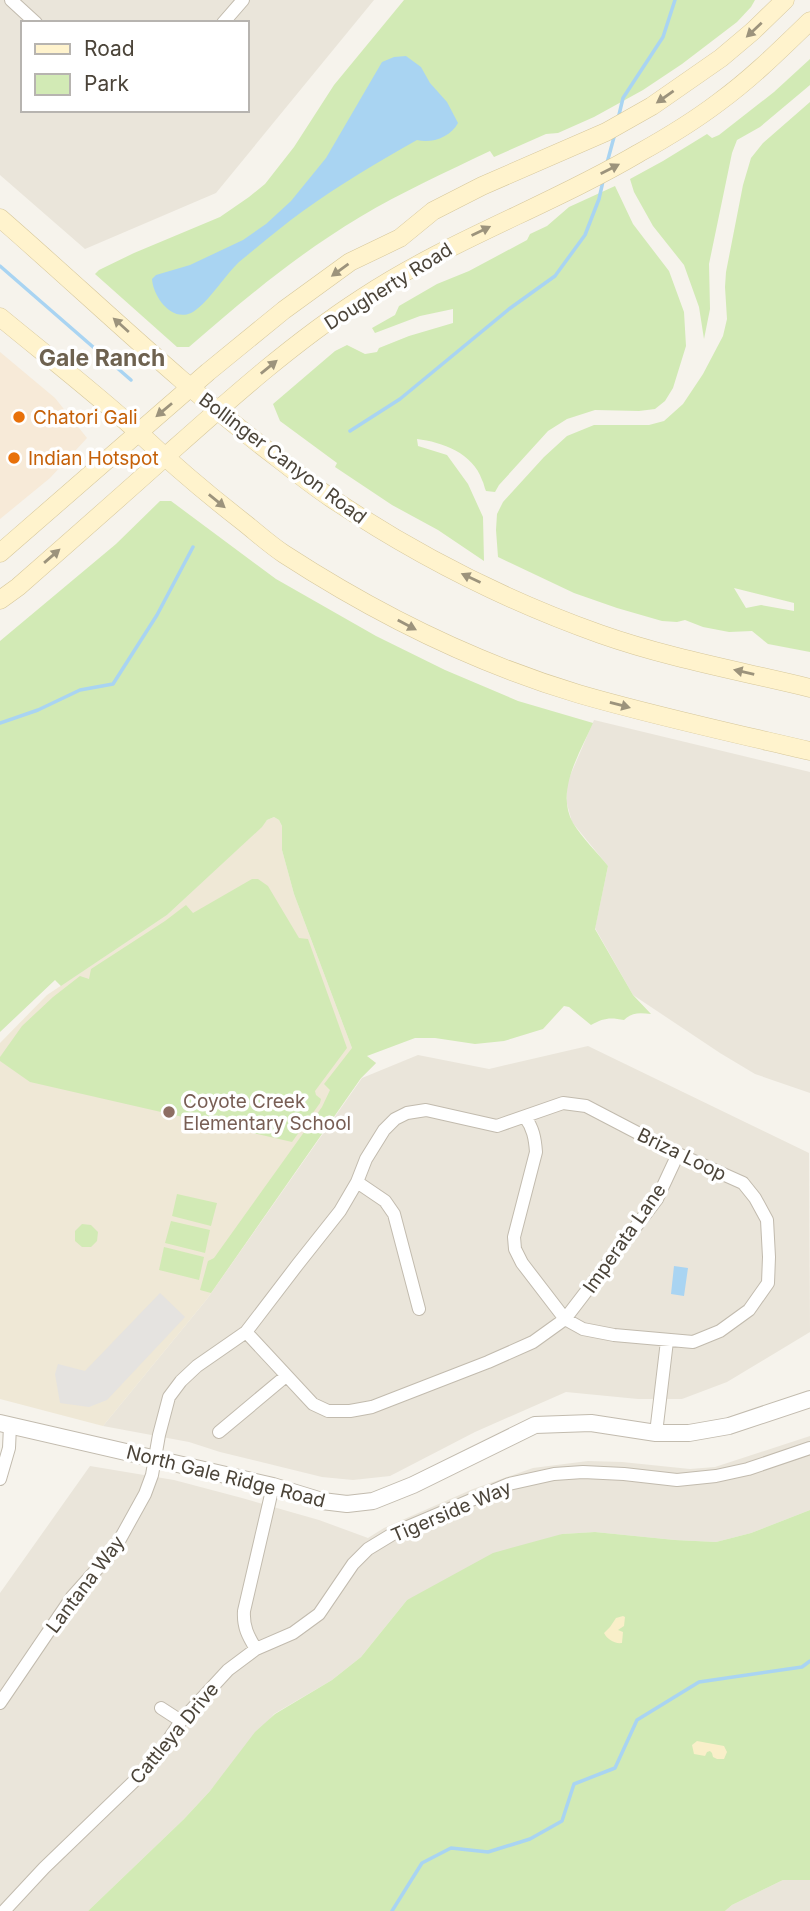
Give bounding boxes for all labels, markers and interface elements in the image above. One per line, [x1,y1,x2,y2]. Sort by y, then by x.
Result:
legend [21,21,248,112]
one-way arrow [745,22,763,38]
text: Road [84,36,135,61]
text: Park [84,71,129,96]
one-way arrow [656,90,674,104]
one-way arrow [600,163,620,174]
one-way arrow [471,226,491,237]
street label: Dougherty Road [320,238,456,335]
one-way arrow [331,263,349,277]
one-way arrow [113,318,130,334]
district label: Gale Ranch [39,344,165,372]
one-way arrow [260,359,278,374]
street label: Bollinger Canyon Road [194,388,371,529]
one-way arrow [155,402,172,417]
place label: Chatori Gali [33,406,138,429]
marker: Chatori Gali [11,409,27,425]
place label: Indian Hotspot [28,447,159,470]
marker: Indian Hotspot [6,450,22,466]
one-way arrow [208,493,225,508]
one-way arrow [44,549,61,564]
one-way arrow [461,572,482,583]
one-way arrow [397,619,417,630]
one-way arrow [732,666,754,677]
one-way arrow [609,700,631,711]
place label: Coyote Creek Elementary School [183,1090,351,1135]
marker: Coyote Creek Elementary School [161,1104,177,1120]
street label: Briza Loop [634,1123,730,1186]
street label: Imperata Lane [578,1179,671,1297]
street label: North Gale Ridge Road [124,1441,328,1512]
street label: Tigerside Way [388,1476,515,1547]
street label: Lantana Way [41,1531,130,1637]
street label: Cattleya Drive [125,1678,224,1789]

